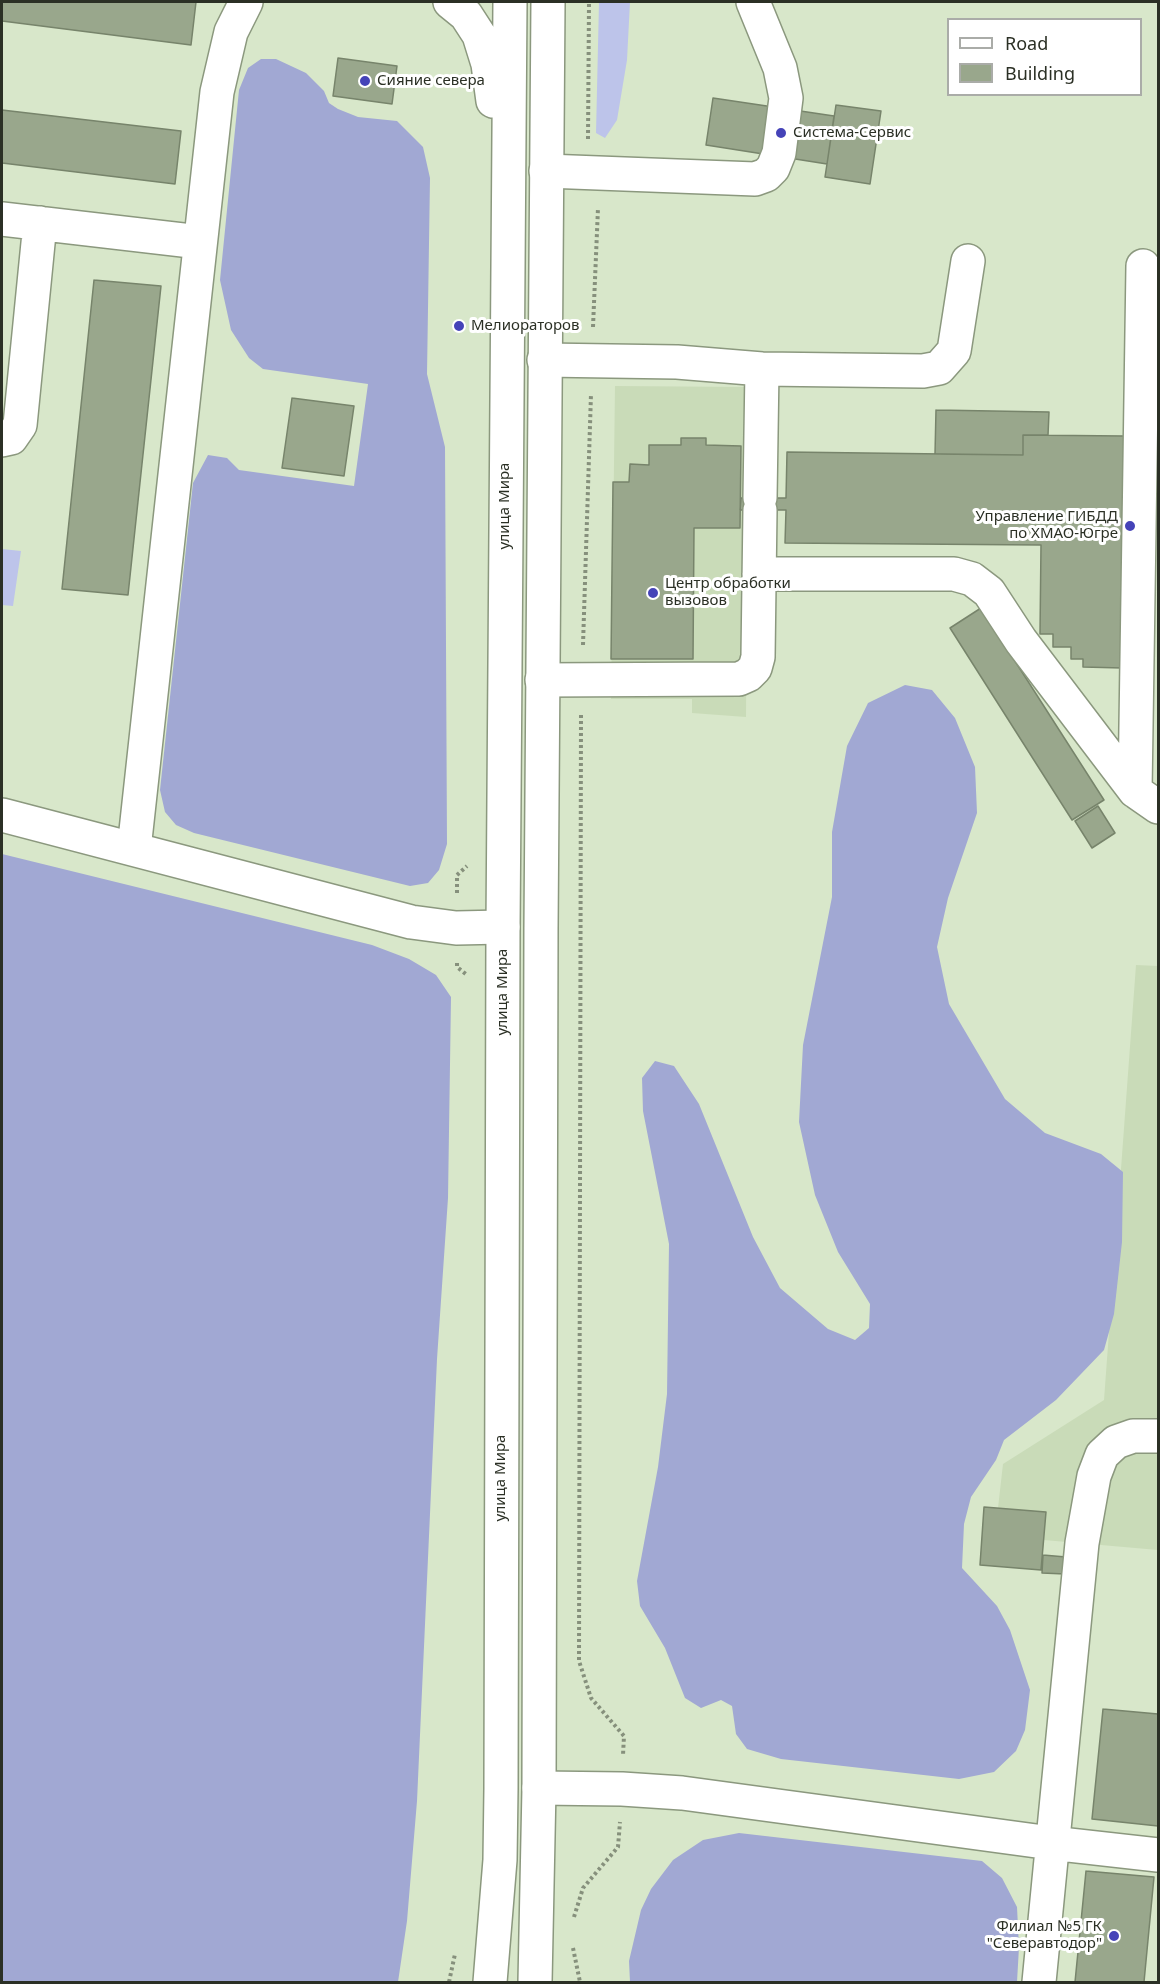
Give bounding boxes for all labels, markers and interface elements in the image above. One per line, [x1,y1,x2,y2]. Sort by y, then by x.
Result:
legend [947,18,1142,96]
text: Road [1005,31,1048,55]
text: Building [1005,61,1075,85]
place label: Сияние севера [377,72,485,90]
marker: Сияние севера [358,74,372,88]
place label: Система-Cервис [793,124,911,142]
marker: Система-Cервис [774,126,788,140]
place label: Мелиораторов [471,317,579,335]
marker: Мелиораторов [452,319,466,333]
street label: улица Мира [496,463,514,549]
place label: Управление ГИБДД по ХМАО-Югре [975,508,1118,543]
marker: Управление ГИБДД по ХМАО-Югре [1123,519,1137,533]
place label: Центр обработки вызовов [665,575,791,610]
marker: Центр обработки вызовов [646,586,660,600]
street label: улица Мира [494,949,512,1035]
street label: улица Мира [492,1435,510,1521]
place label: Филиал №5 ГК "Северавтодор" [987,1918,1102,1953]
marker: Филиал №5 ГК "Северавтодор" [1107,1929,1121,1943]

